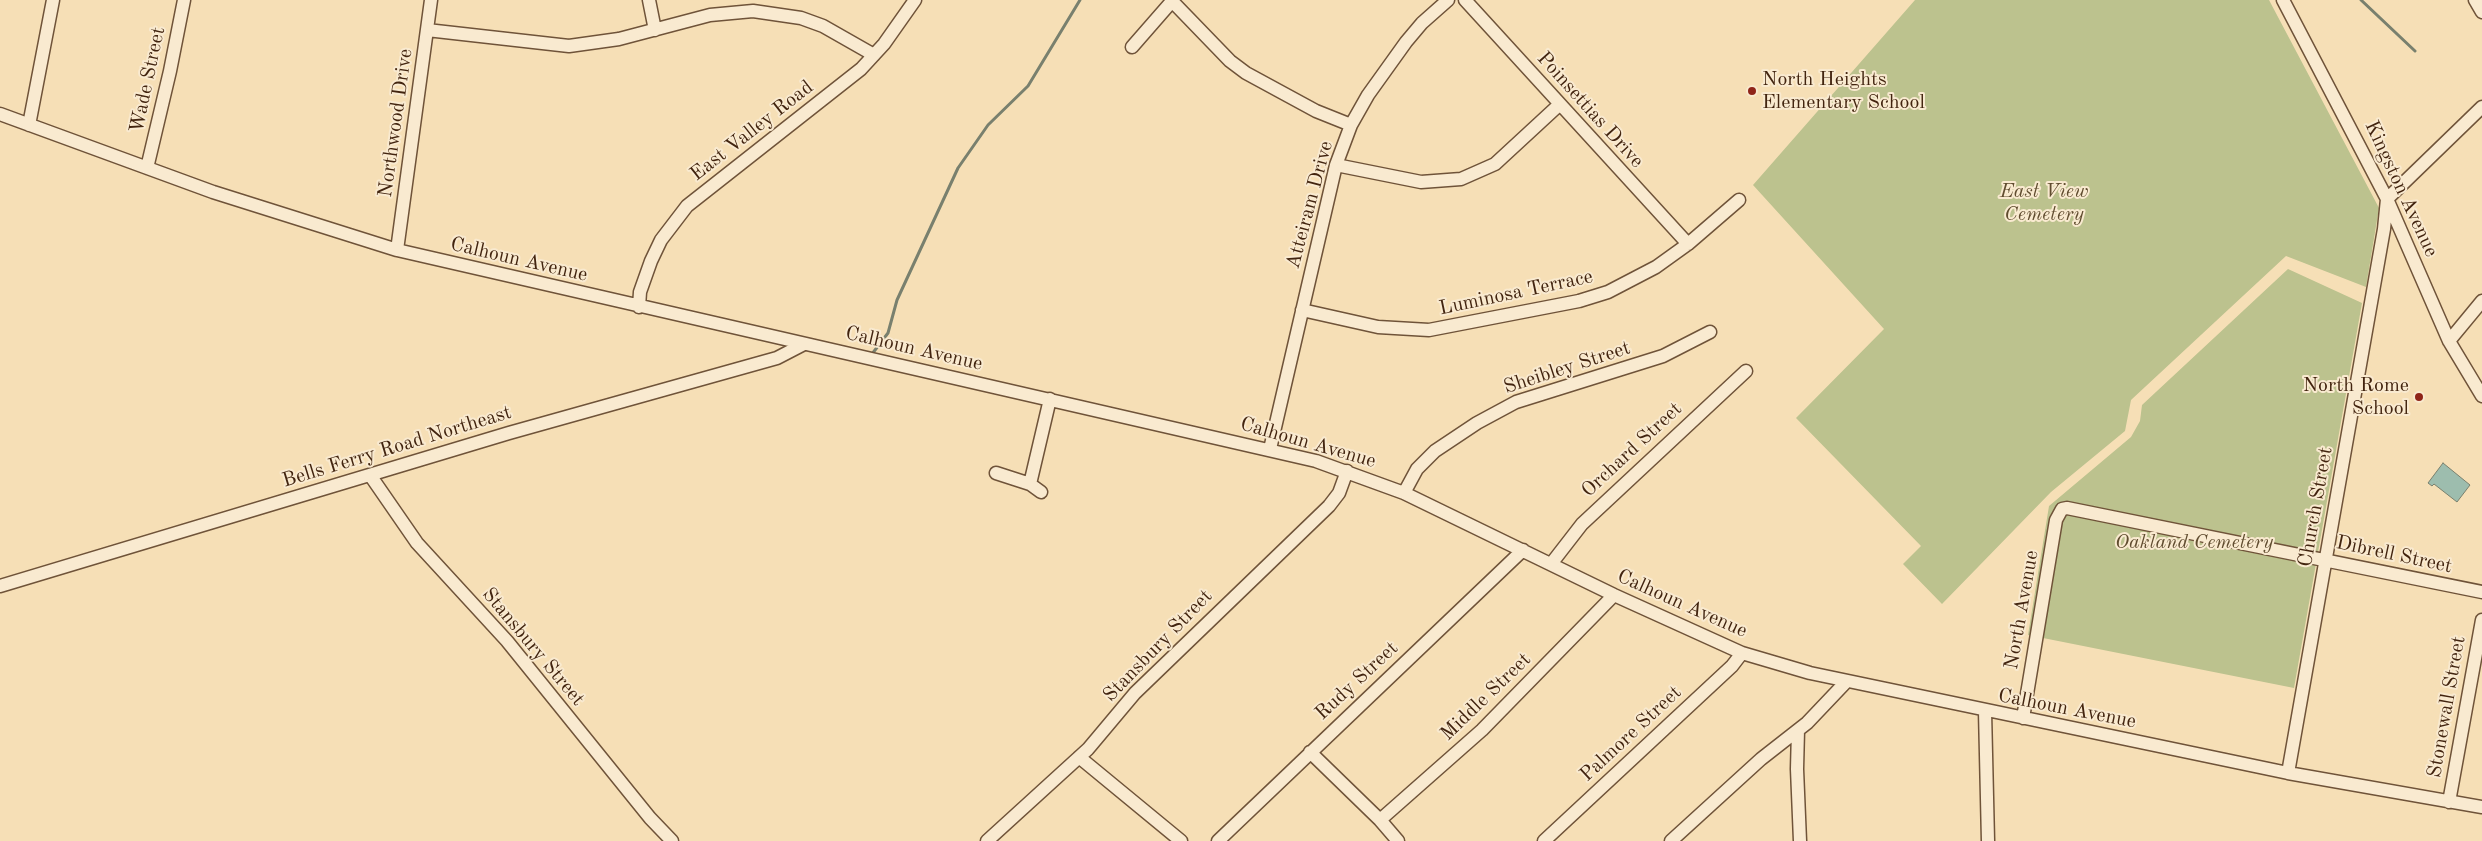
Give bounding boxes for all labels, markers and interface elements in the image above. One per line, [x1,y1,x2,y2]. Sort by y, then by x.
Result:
street label: Wade Street [125,25,171,135]
street label: Northwood Drive [374,47,418,199]
street label: Poinsettias Drive [1532,47,1648,173]
place label: North Heights Elementary School [1762,68,1925,115]
street label: East Valley Road [686,76,818,186]
marker: North Heights Elementary School [1746,85,1758,97]
street label: Kingston Avenue [2359,117,2443,261]
street label: Atteiram Drive [1281,138,1339,272]
park label: East View Cemetery [2000,180,2088,227]
street label: Calhoun Avenue [448,233,590,287]
street label: Luminosa Terrace [1437,265,1595,321]
street label: Calhoun Avenue [843,322,985,376]
street label: Sheibley Street [1501,336,1633,400]
place label: North Rome School [2303,374,2409,421]
marker: North Rome School [2413,391,2425,403]
street label: Orchard Street [1577,397,1687,503]
street label: Bells Ferry Road Northeast [280,401,514,493]
street label: Calhoun Avenue [1237,412,1379,474]
street label: Church Street [2294,445,2338,569]
park label: Oakland Cemetery [2115,531,2273,555]
street label: Dibrell Street [2334,531,2454,579]
street label: North Avenue [2000,549,2044,671]
street label: Calhoun Avenue [1613,565,1751,643]
street label: Stansbury Street [477,583,589,711]
street label: Stansbury Street [1098,585,1218,707]
street label: Stonewall Street [2423,634,2471,780]
street label: Rudy Street [1311,637,1403,725]
street label: Middle Street [1436,648,1536,746]
street label: Palmore Street [1575,681,1687,787]
street label: Calhoun Avenue [1996,684,2138,734]

